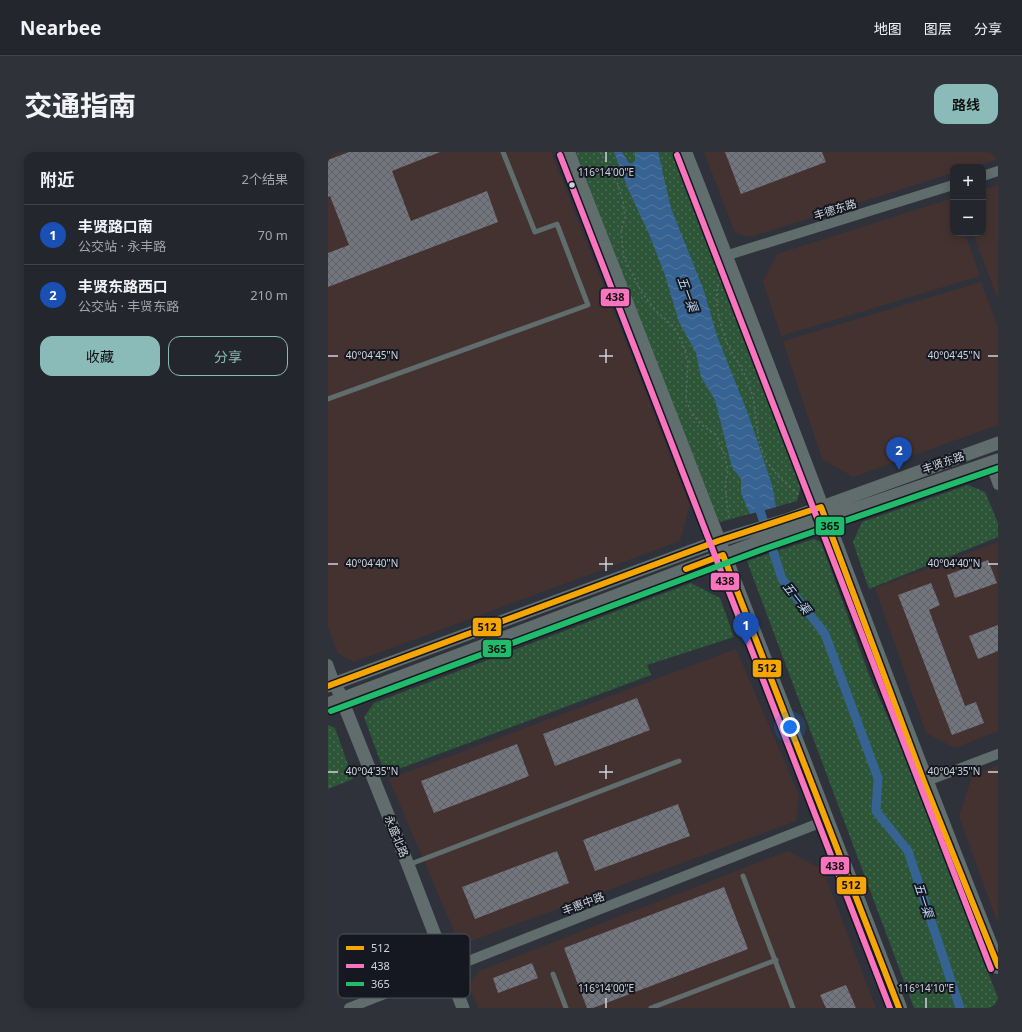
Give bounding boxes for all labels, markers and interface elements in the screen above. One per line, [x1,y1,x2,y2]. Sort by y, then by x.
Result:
text: Nearbee [20,15,101,41]
text: 地图 [874,19,902,38]
text: 图层 [924,19,952,38]
text: 分享 [974,19,1002,38]
button: 路线 [934,84,998,124]
text: 交通指南 [24,86,136,124]
map controls [950,164,986,236]
button: + [950,164,986,200]
text: 116°14'00"E [578,165,634,179]
text: 附近 [40,168,74,191]
text: 2个结果 [242,170,288,188]
unlabelled marker [567,180,577,190]
street label: 丰德东路 [812,195,858,223]
button: − [950,200,986,236]
text: 丰贤路口南 [78,216,153,236]
text: 1 [49,226,57,244]
text: 70 m [258,226,288,244]
text: 公交站 · 永丰路 [78,237,166,255]
water label: 五一渠 [674,274,703,316]
text: 丰贤东路西口 [78,276,168,296]
text: 2 [49,286,57,304]
text: 210 m [250,286,288,304]
line badge: 438 [600,288,630,307]
text: 438 [606,289,624,304]
text: 公交站 · 丰贤东路 [78,297,179,315]
button: 收藏 [40,336,160,376]
button: 分享 [168,336,288,376]
text: 40°04'45"N [346,348,398,362]
text: 40°04'45"N [928,348,980,362]
pin: 2 [886,437,912,470]
street label: 丰贤东路 [920,448,966,476]
line badge: 365 [815,516,845,536]
text: 365 [821,518,839,533]
text: 40°04'40"N [346,556,398,570]
text: 40°04'40"N [928,556,980,570]
line badge: 438 [710,572,740,591]
text: 438 [716,573,734,588]
water label: 五一渠 [779,579,816,619]
pin: 1 [733,612,759,645]
line badge: 512 [472,617,502,637]
text: 512 [478,619,496,634]
line badge: 365 [482,639,512,658]
text: 365 [488,641,506,656]
line badge: 512 [752,659,782,678]
text: 512 [758,660,776,675]
your location [780,717,800,737]
text: 40°04'35"N [346,764,398,778]
text: 40°04'35"N [928,764,980,778]
street label: 永盛北路 [382,813,412,859]
line badge: 438 [820,856,850,875]
text: 438 [826,858,844,873]
line badge: 512 [836,876,867,895]
text: 512 [842,877,860,892]
water label: 五一渠 [910,880,938,922]
street label: 丰惠中路 [560,888,606,918]
legend [338,934,470,998]
text: 512 [371,940,390,955]
text: 438 [371,958,390,973]
text: 365 [371,976,390,991]
text: 116°14'00"E [578,981,634,995]
text: 116°14'10"E [898,981,954,995]

